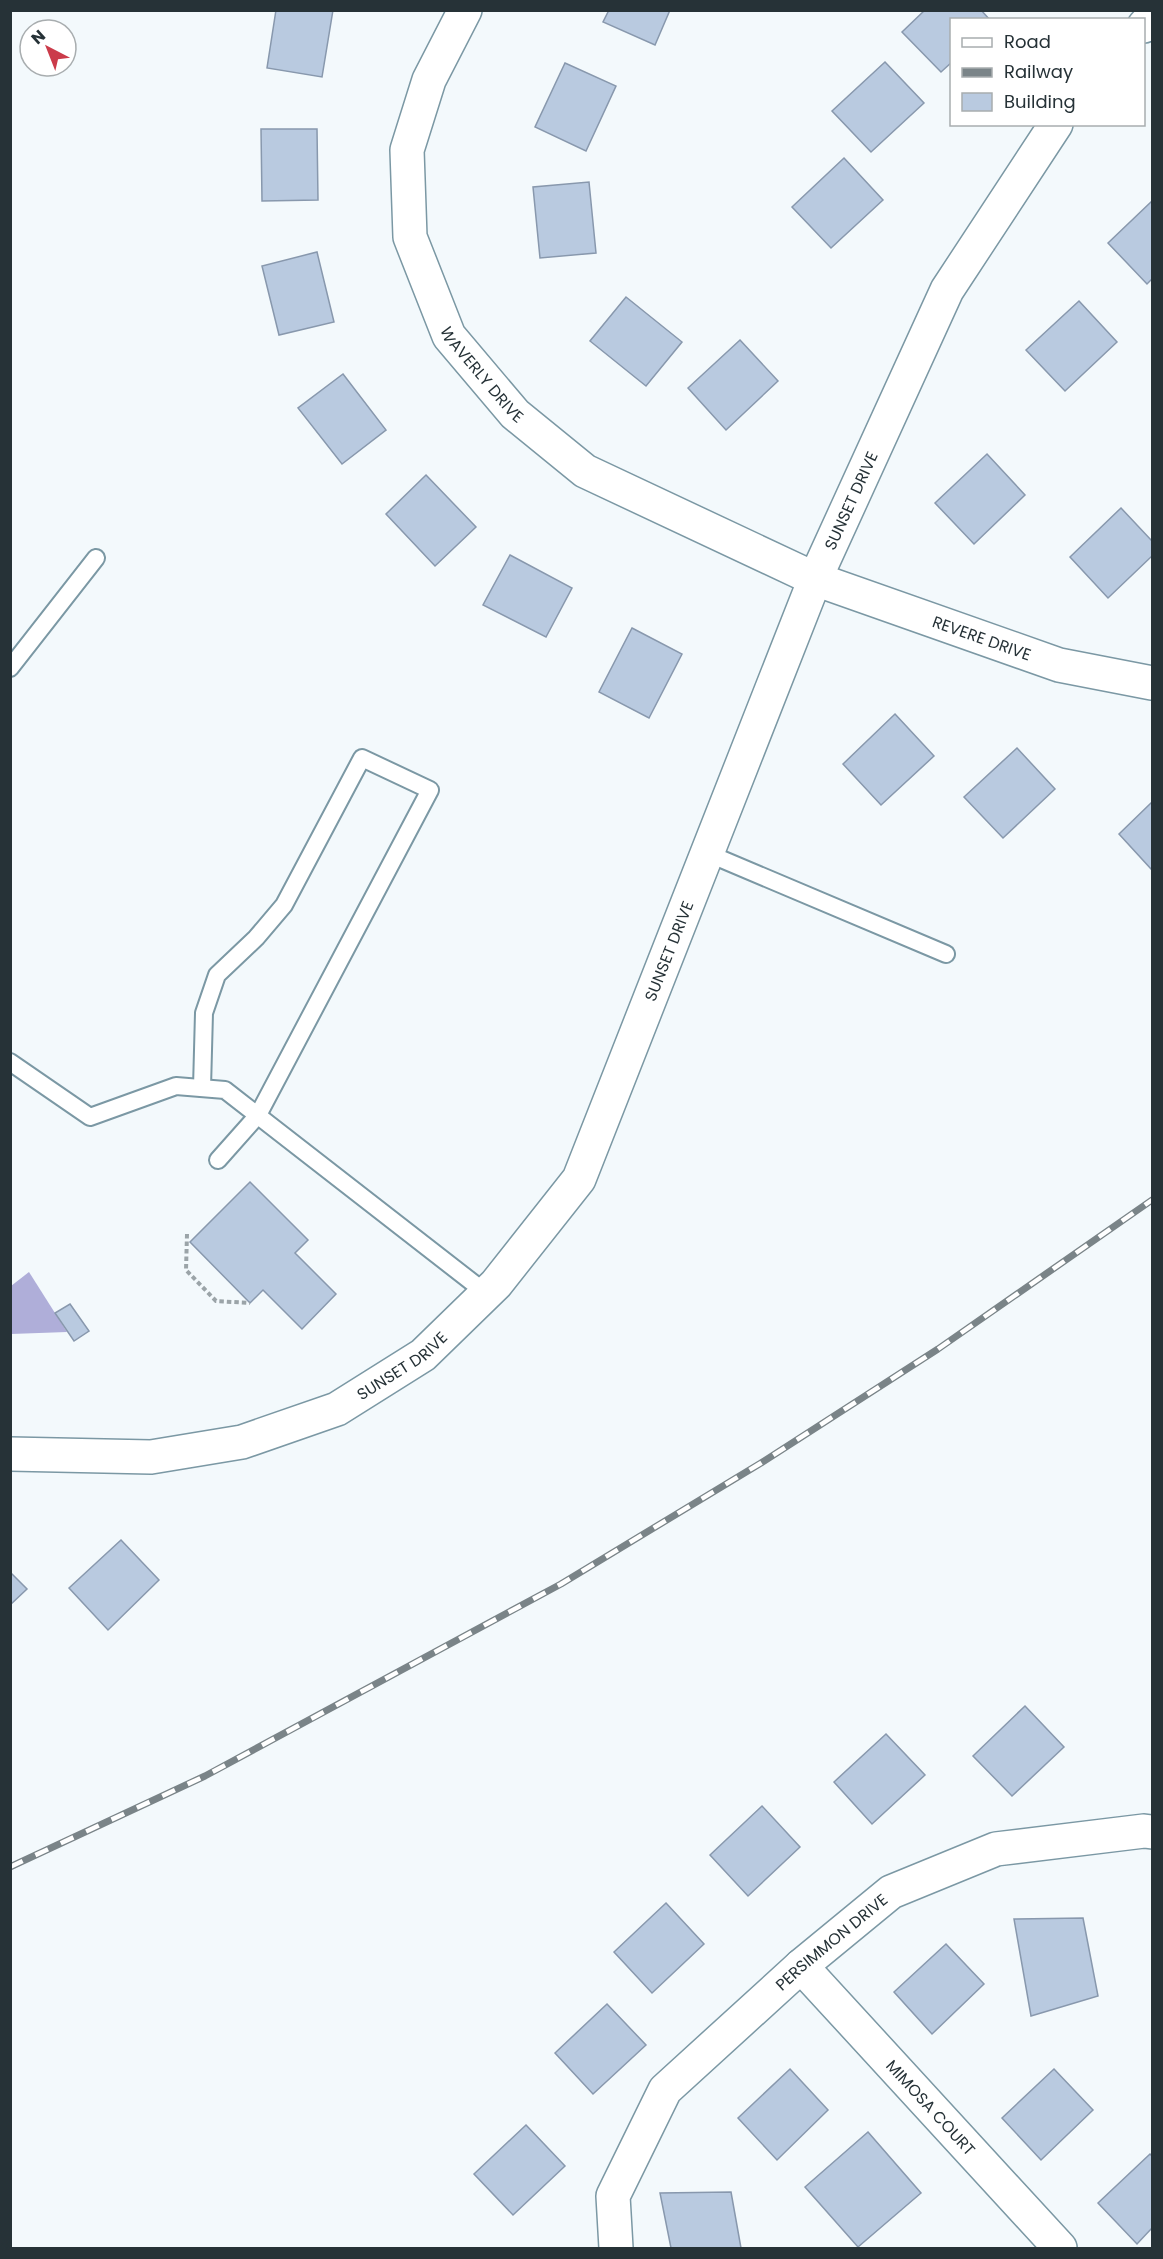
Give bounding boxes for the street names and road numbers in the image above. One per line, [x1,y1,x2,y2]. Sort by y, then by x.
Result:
street label: WAVERLY DRIVE [435,323,529,428]
street label: SUNSET DRIVE [818,448,883,554]
street label: REVERE DRIVE [929,610,1034,666]
street label: SUNSET DRIVE [639,897,699,1005]
street label: SUNSET DRIVE [352,1326,452,1405]
street label: PERSIMMON DRIVE [770,1888,892,1996]
street label: MIMOSA COURT [881,2054,981,2161]

